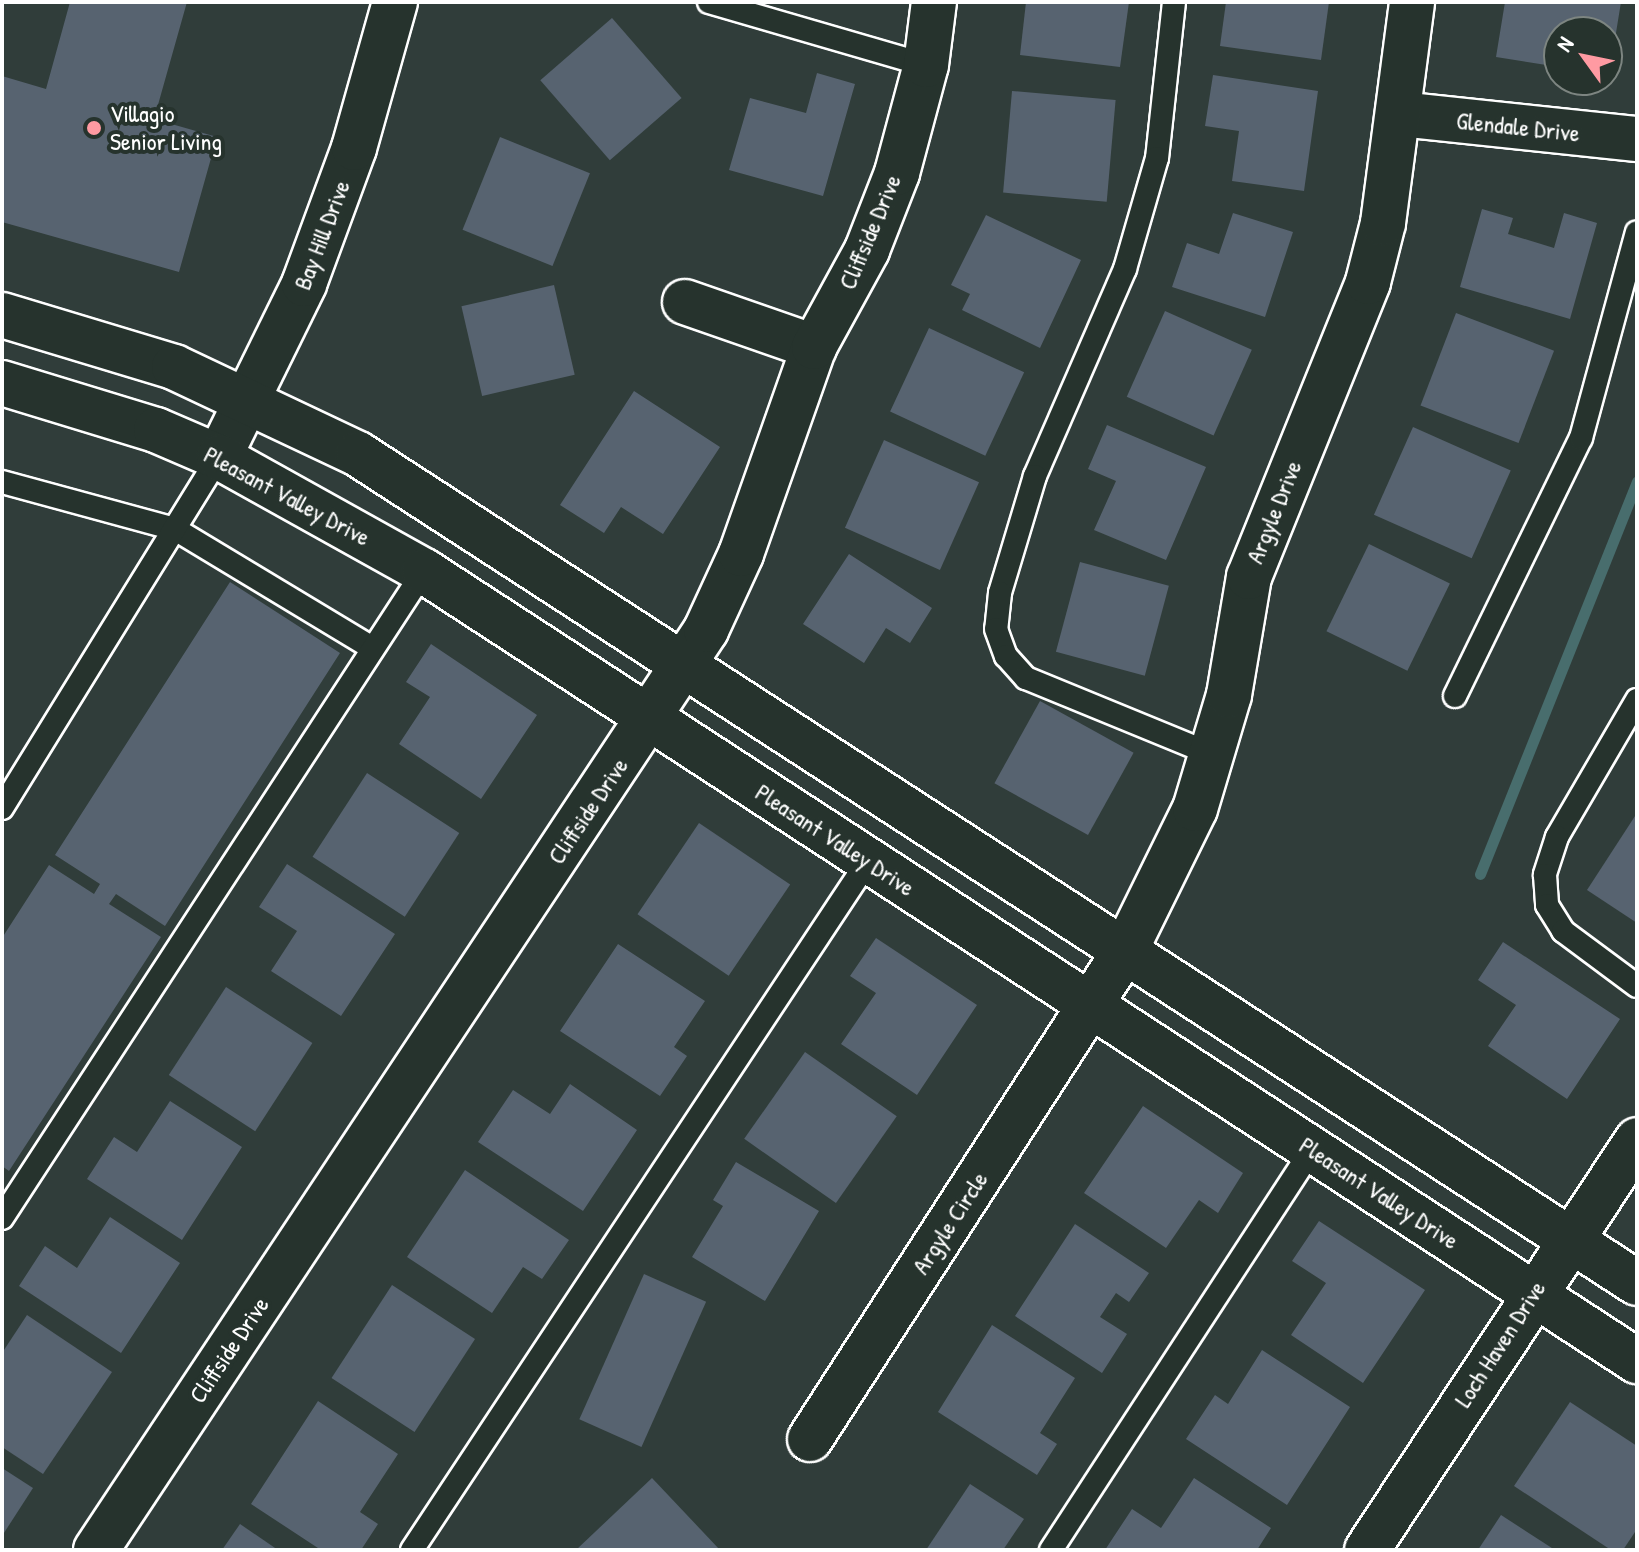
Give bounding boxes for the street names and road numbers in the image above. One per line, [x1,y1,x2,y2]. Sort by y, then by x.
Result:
street label: Glendale Drive [1455,106,1581,148]
street label: Cliffside Drive [833,170,907,294]
street label: Bay Hill Drive [288,176,356,294]
street label: Pleasant Valley Drive [199,440,375,552]
street label: Argyle Drive [1240,456,1308,568]
street label: Cliffside Drive [542,752,634,870]
street label: Pleasant Valley Drive [750,778,920,902]
street label: Pleasant Valley Drive [1294,1131,1464,1255]
street label: Argyle Circle [906,1166,994,1280]
street label: Loch Haven Drive [1448,1275,1552,1413]
street label: Cliffside Drive [183,1291,275,1409]

